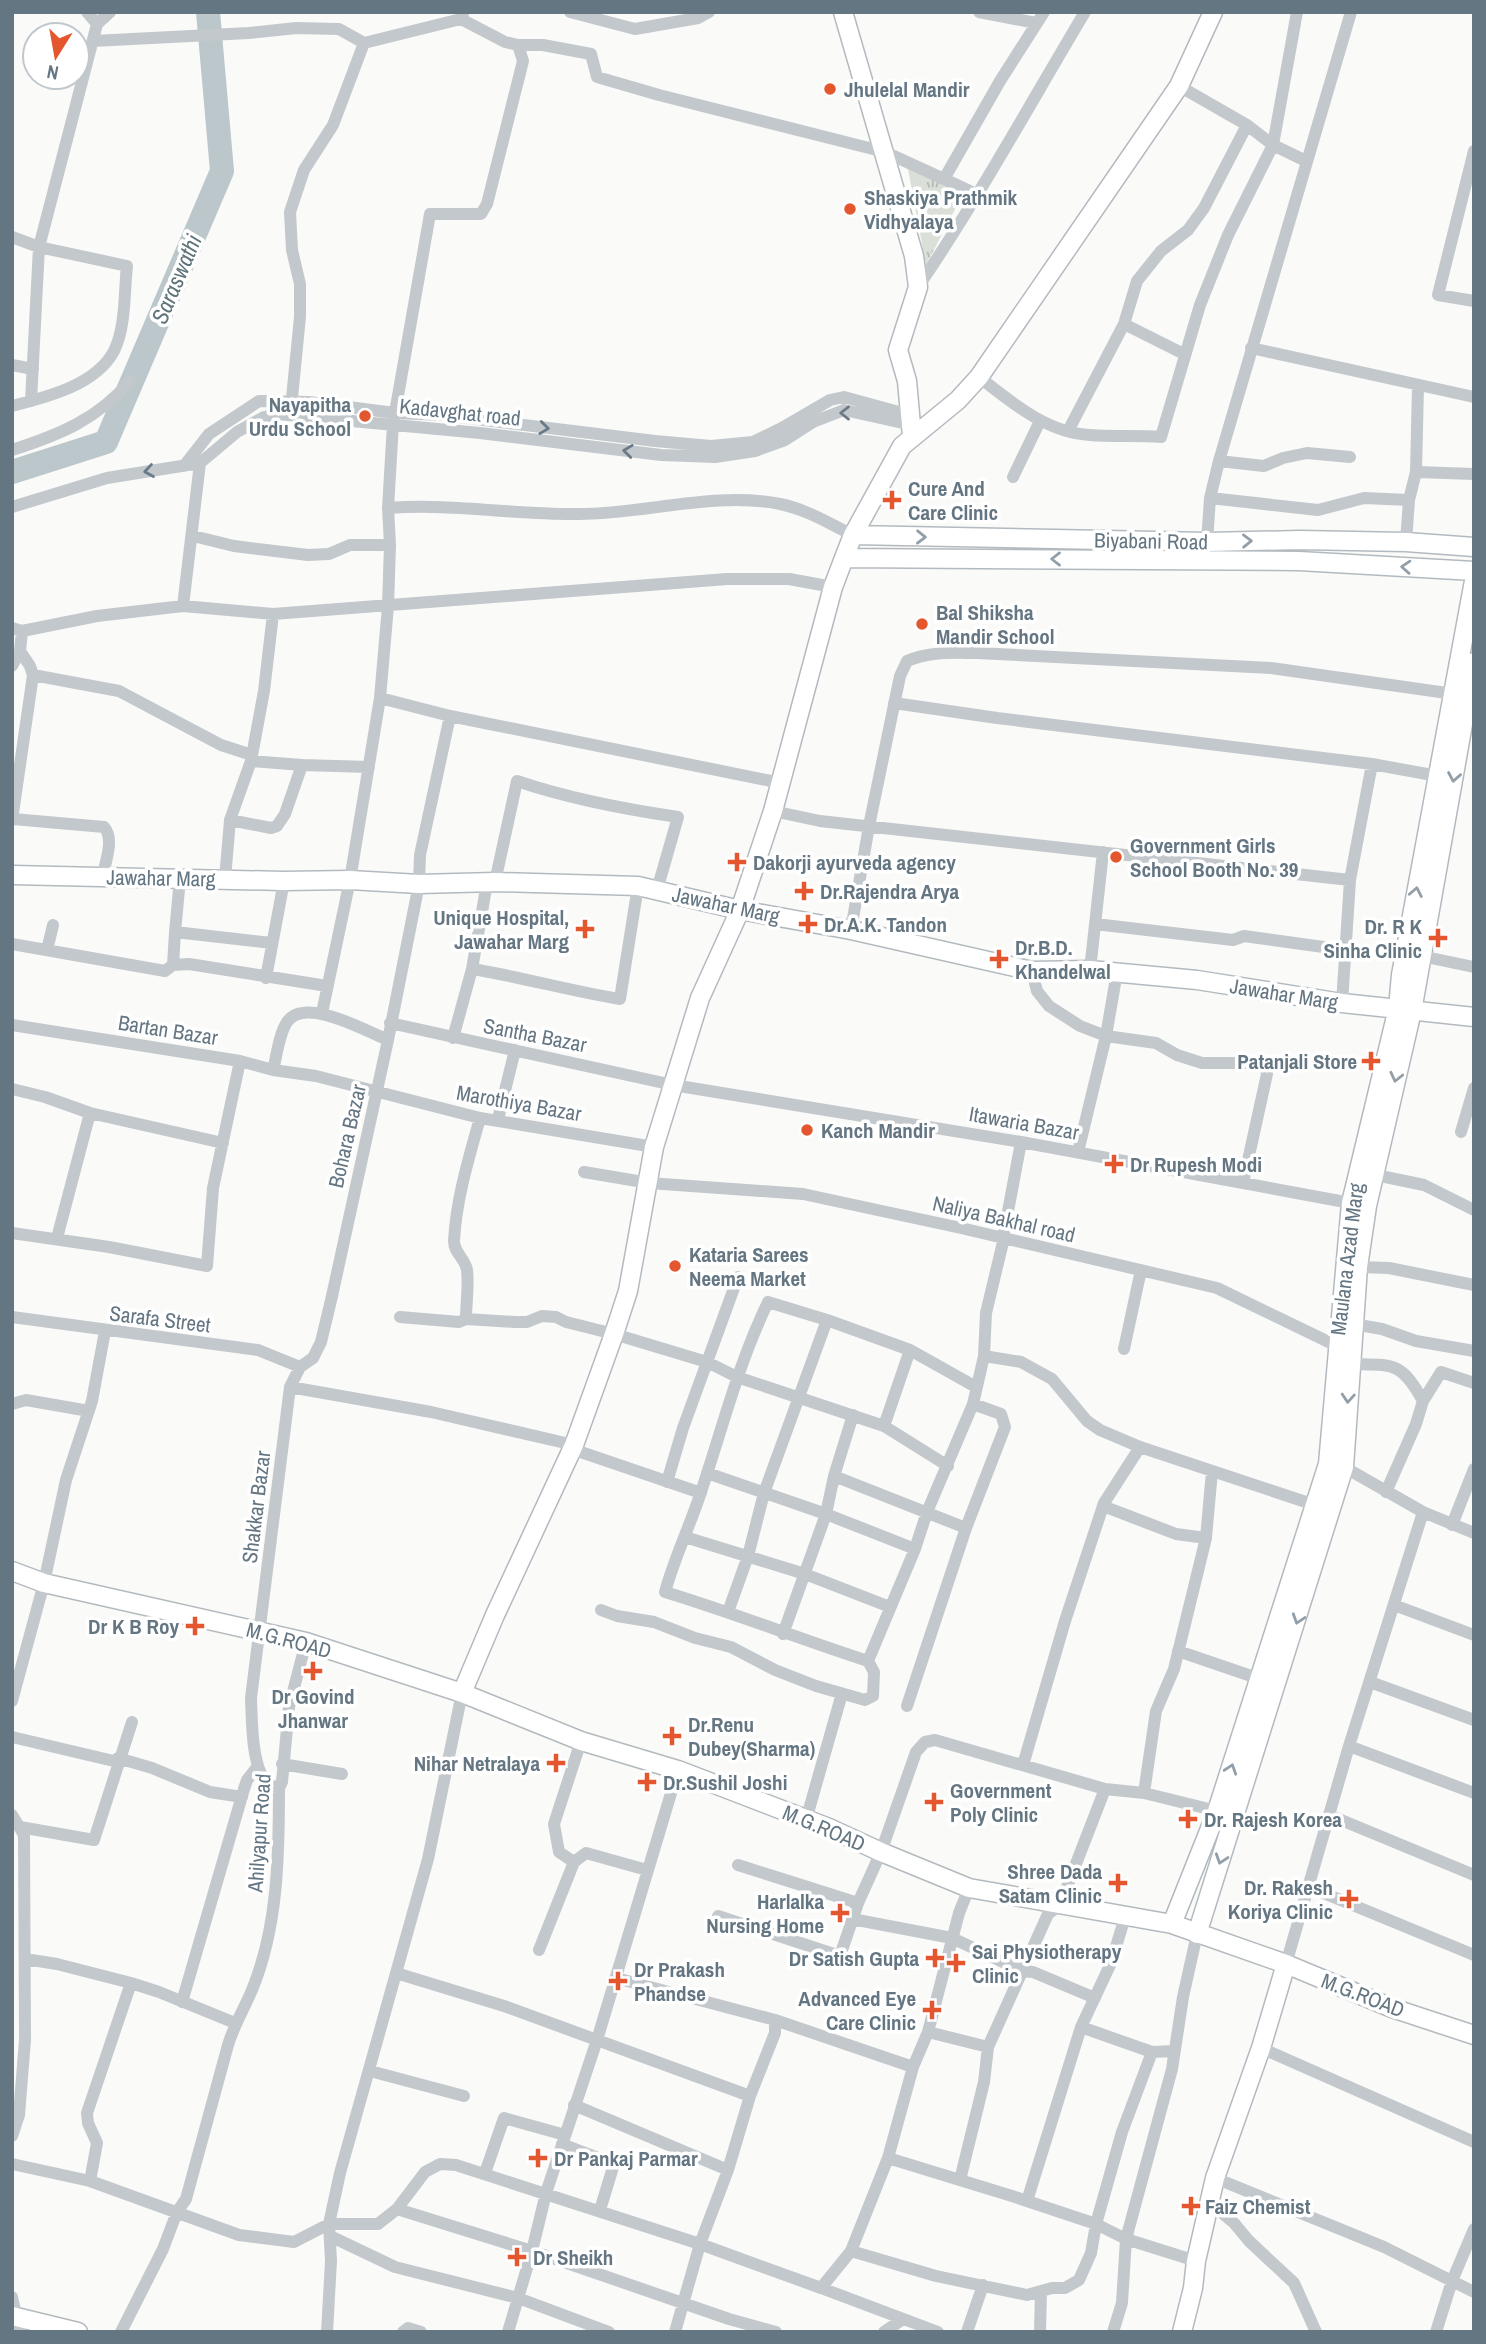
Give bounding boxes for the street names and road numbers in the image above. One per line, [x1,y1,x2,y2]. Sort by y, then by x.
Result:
street label: Kadavghat road [398,391,522,433]
street label: Biyabani Road [1094,526,1208,556]
street label: Jawahar Marg [106,863,216,893]
street label: Jawahar Marg [670,879,783,931]
street label: Jawahar Marg [1228,971,1341,1017]
street label: Bartan Bazar [116,1008,220,1052]
street label: Santha Bazar [481,1011,589,1059]
street label: Marothiya Bazar [454,1078,584,1128]
street label: Bohara Bazar [321,1081,373,1191]
street label: Itawaria Bazar [967,1099,1081,1147]
street label: Maulana Azad Marg [1323,1181,1371,1337]
street label: Naliya Bakhal road [930,1189,1078,1249]
street label: Sarafa Street [108,1298,212,1340]
street label: Shakkar Bazar [235,1449,277,1565]
street label: M.G.ROAD [243,1615,335,1665]
street label: Ahilyapur Road [240,1773,278,1894]
street label: M.G.ROAD [778,1798,870,1858]
street label: M.G.ROAD [1317,1966,1409,2024]

